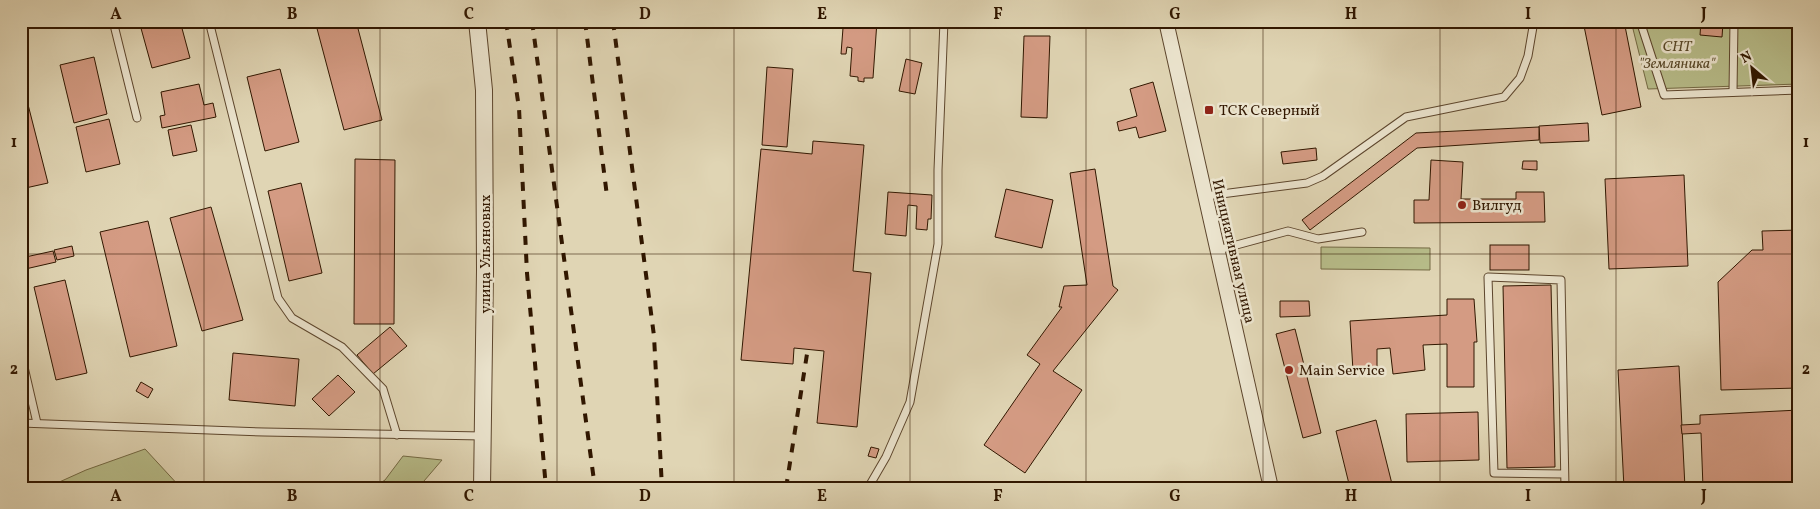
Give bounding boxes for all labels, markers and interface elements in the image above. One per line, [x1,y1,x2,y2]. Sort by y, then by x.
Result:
text: A [110,4,122,26]
text: B [287,4,298,26]
text: C [464,4,474,26]
text: D [639,4,651,26]
text: E [817,4,827,26]
text: F [993,4,1003,26]
text: G [1169,4,1181,26]
text: H [1345,4,1357,26]
text: I [1525,4,1531,26]
text: J [1700,4,1707,26]
park label: СНТ "Земляника" [1639,37,1716,75]
north arrow [1728,42,1778,92]
text: N [1738,47,1756,69]
place label: ТСК Северный [1219,101,1320,122]
marker: ТСК Северный [1203,104,1215,116]
text: 1 [11,132,17,154]
text: 1 [1803,132,1809,154]
street label: Инициативная улица [1206,177,1259,326]
street label: улица Ульяновых [476,194,497,314]
place label: Вилгуд [1472,196,1522,217]
marker: Вилгуд [1456,199,1468,211]
text: 2 [10,359,18,381]
text: 2 [1802,359,1810,381]
place label: Main Service [1299,361,1385,382]
marker: Main Service [1283,364,1295,376]
text: A [110,486,122,508]
text: B [287,486,298,508]
text: C [464,486,474,508]
text: D [639,486,651,508]
text: E [817,486,827,508]
text: F [993,486,1003,508]
text: G [1169,486,1181,508]
text: H [1345,486,1357,508]
text: I [1525,486,1531,508]
text: J [1700,486,1707,508]

